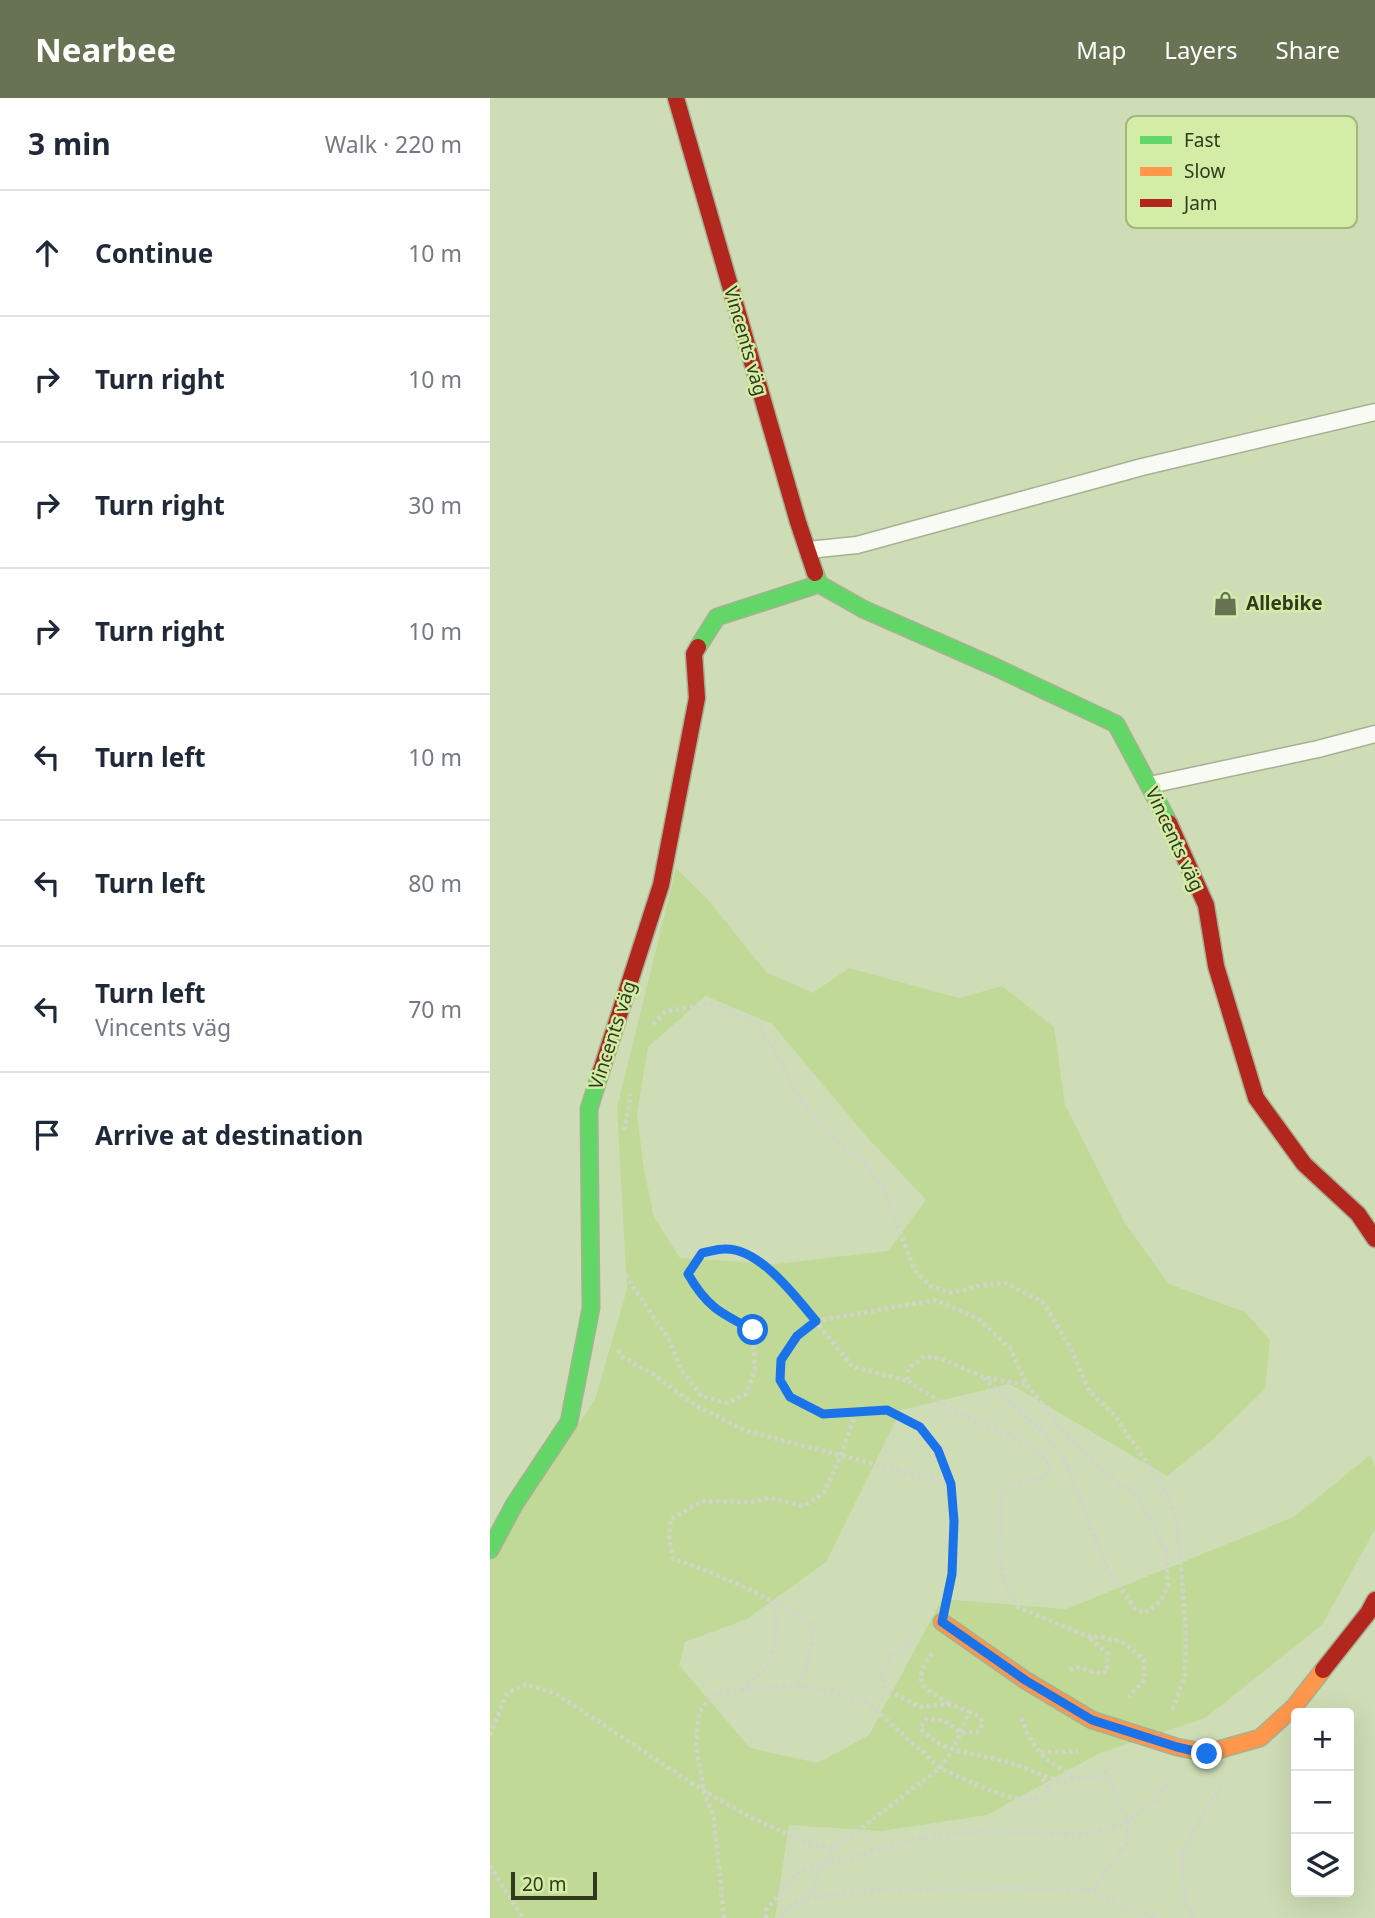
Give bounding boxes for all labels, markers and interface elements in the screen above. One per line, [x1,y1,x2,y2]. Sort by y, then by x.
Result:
text: Nearbee [35,27,176,72]
text: Map [1076,33,1126,66]
text: Layers [1164,33,1238,66]
text: Share [1276,33,1340,66]
legend [1126,116,1357,228]
text: 3 min [28,123,111,164]
text: Fast [1184,127,1221,153]
text: Walk · 220 m [325,128,462,160]
text: Slow [1184,158,1225,184]
text: Jam [1182,190,1218,216]
icon: ahead [28,234,66,272]
text: Continue [95,235,213,271]
text: 10 m [408,237,462,269]
street label: Vincents väg [718,283,774,399]
icon: right [28,360,66,398]
text: Turn right [95,361,225,397]
text: 10 m [408,363,462,395]
icon: right [28,486,66,524]
text: Turn right [95,487,225,523]
text: 30 m [408,489,462,521]
shop icon: Allebike [1212,589,1240,617]
place label: Allebike [1246,590,1323,616]
icon: right [28,612,66,650]
text: Turn right [95,613,225,649]
text: 10 m [408,615,462,647]
icon: left [28,738,66,776]
text: Turn left [95,739,206,775]
text: 10 m [408,741,462,773]
street label: Vincents väg [1139,783,1211,895]
icon: left [28,864,66,902]
text: Turn left [95,865,206,901]
text: 80 m [408,867,462,899]
text: Turn left [95,975,206,1011]
street label: Vincents väg [582,977,642,1093]
icon: left [28,990,66,1028]
text: 70 m [408,993,462,1025]
text: Vincents väg [95,1011,231,1043]
icon: arrive [28,1116,66,1154]
text: Arrive at destination [95,1117,364,1153]
route start [737,1314,768,1345]
map controls [1291,1708,1354,1897]
button: + [1291,1708,1354,1771]
route end [1191,1738,1222,1769]
button: − [1291,1771,1354,1834]
button: layers [1291,1834,1354,1897]
scale bar [511,1869,597,1901]
text: 20 m [522,1871,566,1897]

